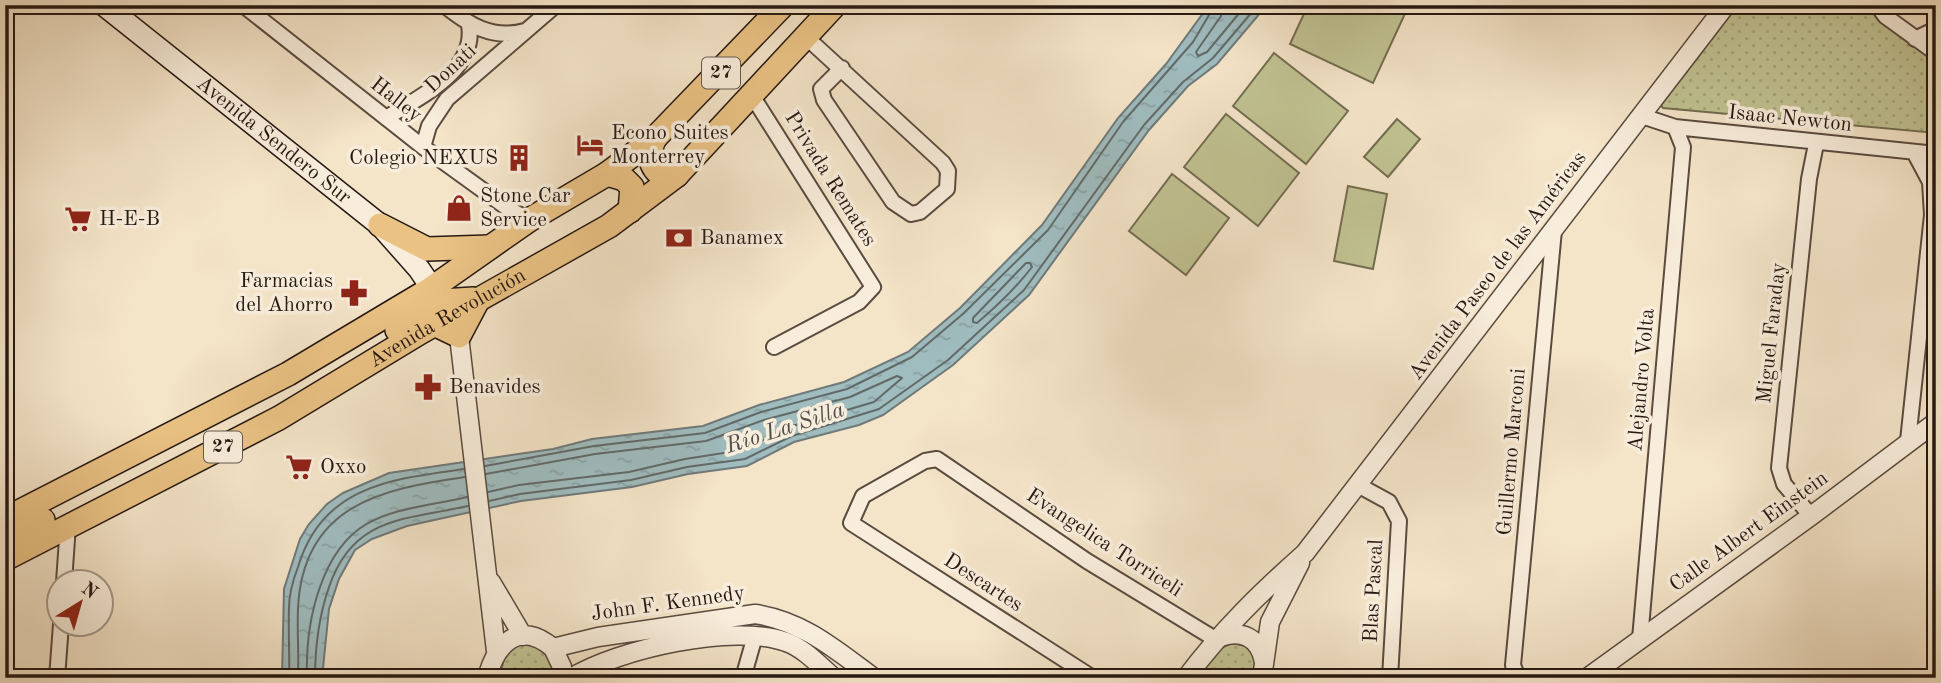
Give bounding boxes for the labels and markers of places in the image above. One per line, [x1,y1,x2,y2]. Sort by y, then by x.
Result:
place label: Econo Suites Monterrey [611,123,729,168]
hotel icon: Econo Suites Monterrey [575,130,605,160]
building icon: Colegio NEXUS [504,143,534,173]
place label: Colegio NEXUS [349,148,498,169]
place label: Stone Car Service [480,186,571,231]
shop icon: Stone Car Service [444,193,474,223]
supermarket icon: H-E-B [63,204,93,234]
place label: H-E-B [99,209,160,230]
bank icon: Banamex [664,223,694,253]
place label: Banamex [700,228,784,249]
place label: Farmacias del Ahorro [235,271,333,316]
pharmacy icon: Farmacias del Ahorro [339,278,369,308]
pharmacy icon: Benavides [413,372,443,402]
place label: Benavides [449,377,541,398]
supermarket icon: Oxxo [284,452,314,482]
place label: Oxxo [320,457,366,478]

